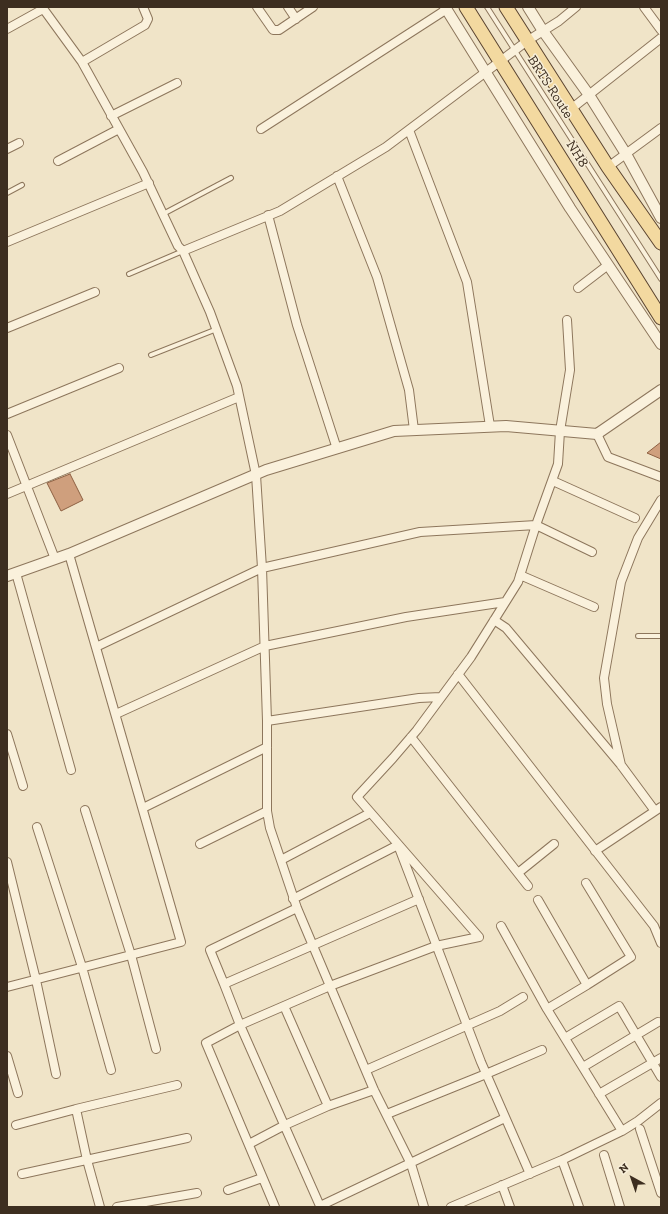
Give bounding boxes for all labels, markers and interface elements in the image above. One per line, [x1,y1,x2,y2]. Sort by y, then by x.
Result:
street label: BRTS Route [523,52,577,122]
street label: NH8 [562,137,592,171]
north arrow [612,1158,652,1198]
text: N [617,1161,631,1176]

